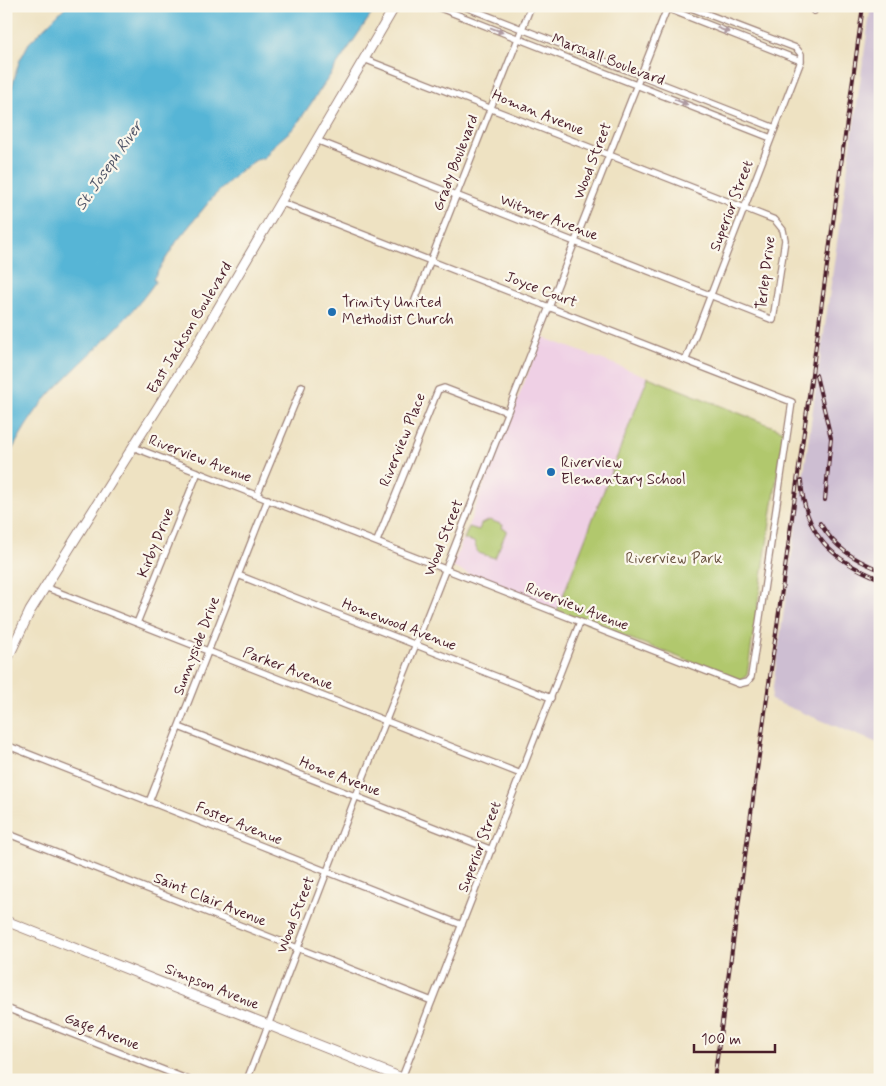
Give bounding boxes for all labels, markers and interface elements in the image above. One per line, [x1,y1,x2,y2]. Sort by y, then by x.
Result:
one-way arrow [490,26,505,34]
one-way arrow [716,27,730,35]
street label: Marshall Boulevard [549,29,668,91]
street label: Homan Avenue [489,85,587,141]
one-way arrow [674,98,689,106]
street label: Grady Boulevard [428,112,484,214]
water label: St. Joseph River [71,116,149,215]
street label: Wood Street [569,120,617,202]
street label: Superior Street [705,157,759,254]
street label: Witmer Avenue [497,190,601,246]
street label: Terlep Drive [752,235,780,311]
street label: East Jackson Boulevard [143,258,237,397]
street label: Joyce Court [502,267,580,313]
place label: Trinity United Methodist Church [342,293,454,330]
marker: Trinity United Methodist Church [326,306,338,318]
street label: Riverview Place [375,390,431,490]
street label: Riverview Avenue [146,430,255,488]
place label: Riverview Elementary School [561,453,686,490]
marker: Riverview Elementary School [545,466,557,478]
street label: Wood Street [420,497,468,579]
street label: Kirby Drive [133,505,179,581]
park label: Riverview Park [626,549,723,569]
street label: Riverview Avenue [523,578,632,636]
street label: Sunnyside Drive [169,594,225,698]
street label: Homewood Avenue [339,594,459,656]
street label: Parker Avenue [240,643,336,695]
street label: Home Avenue [296,752,384,802]
street label: Foster Avenue [193,798,285,851]
street label: Superior Street [453,798,507,895]
street label: Saint Clair Avenue [150,868,270,932]
street label: Wood Street [272,874,320,956]
street label: Simpson Avenue [162,959,262,1015]
street label: Gage Avenue [61,1008,143,1056]
scale bar [694,1021,775,1053]
text: 100 m [701,1030,741,1050]

